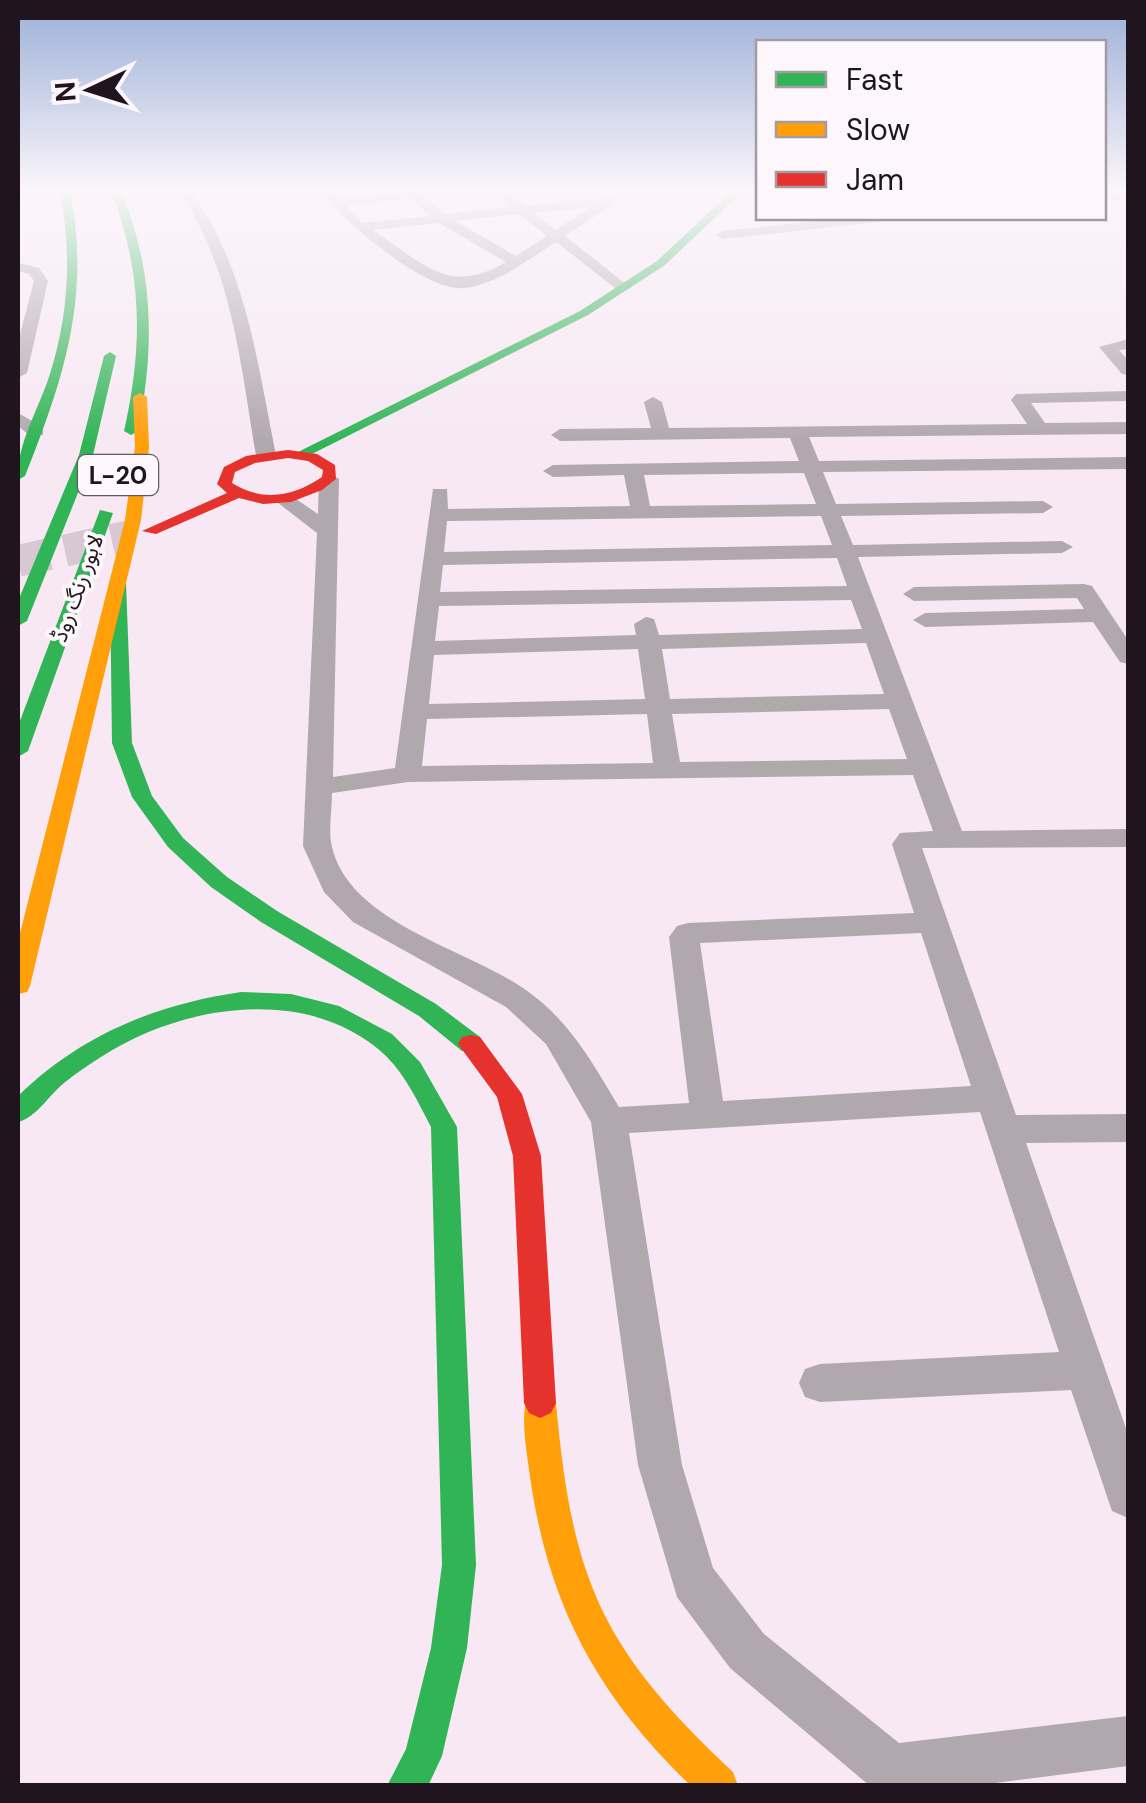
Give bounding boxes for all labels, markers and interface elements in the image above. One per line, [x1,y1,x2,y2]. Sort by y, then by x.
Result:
north arrow [40,40,140,140]
legend [756,40,1106,220]
text: Fast [846,60,904,99]
text: N [46,80,85,103]
text: Slow [846,110,910,149]
text: Jam [846,160,904,199]
road number: L-20 [78,455,158,495]
street label: لاہور رنگ روڈ [45,531,110,646]

